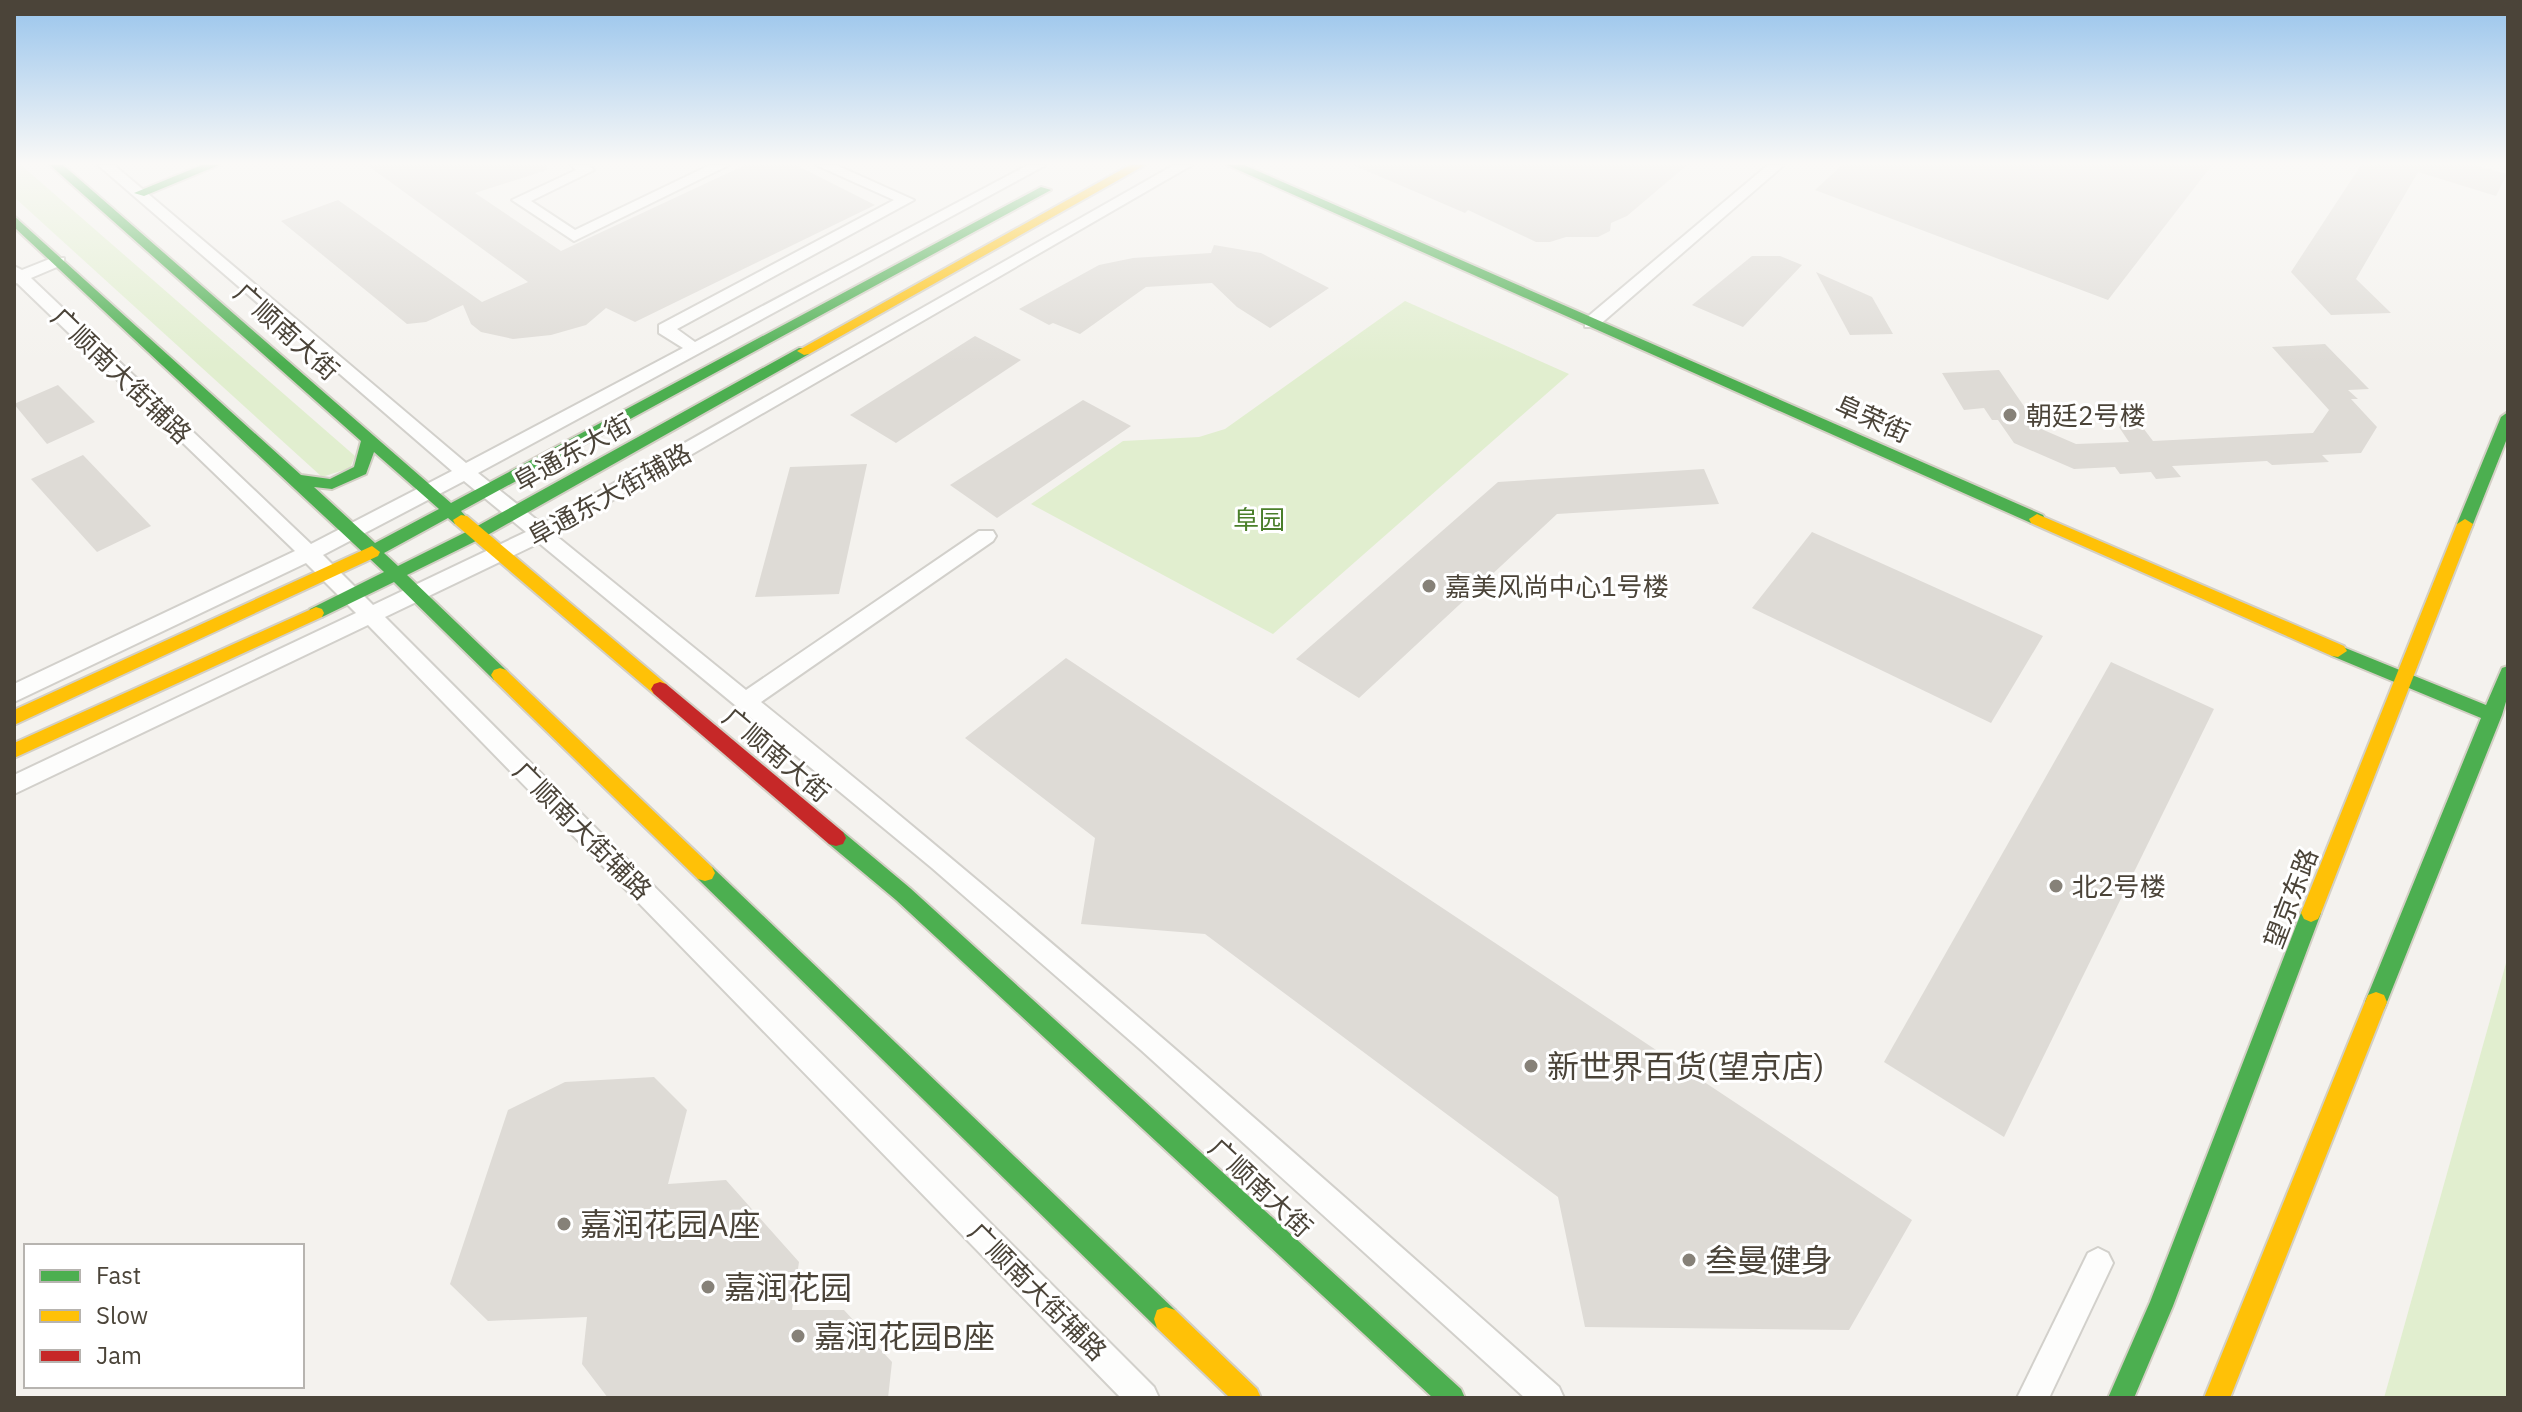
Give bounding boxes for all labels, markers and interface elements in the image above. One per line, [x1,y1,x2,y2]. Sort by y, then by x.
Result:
street label: 广顺南大街 [227,275,347,387]
street label: 广顺南大街辅路 [45,300,199,450]
street label: 阜荣街 [1830,387,1916,449]
place label: 朝廷2号楼 [2026,398,2146,432]
street label: 阜通东大街 [507,406,637,498]
marker: 朝廷2号楼 [2001,406,2019,424]
street label: 阜通东大街辅路 [521,435,697,553]
park label: 阜园 [1233,502,1285,536]
place label: 嘉美风尚中心1号楼 [1445,569,1669,603]
marker: 嘉美风尚中心1号楼 [1420,577,1438,595]
street label: 广顺南大街 [716,699,838,809]
street label: 广顺南大街辅路 [507,754,659,906]
street label: 望京东路 [2255,843,2325,953]
place label: 北2号楼 [2072,869,2166,903]
marker: 北2号楼 [2047,877,2065,895]
place label: 新世界百货(望京店) [1547,1045,1824,1087]
marker: 新世界百货(望京店) [1522,1057,1540,1075]
street label: 广顺南大街 [1202,1130,1320,1244]
place label: 嘉润花园A座 [580,1203,761,1245]
marker: 嘉润花园A座 [555,1215,573,1233]
street label: 广顺南大街辅路 [962,1215,1114,1367]
place label: 叁曼健身 [1705,1239,1833,1281]
legend [24,1244,304,1388]
marker: 叁曼健身 [1680,1251,1698,1269]
text: Fast [96,1259,141,1291]
place label: 嘉润花园 [724,1266,852,1308]
marker: 嘉润花园 [699,1278,717,1296]
text: Slow [96,1299,148,1331]
place label: 嘉润花园B座 [814,1315,995,1357]
marker: 嘉润花园B座 [789,1327,807,1345]
text: Jam [96,1339,142,1371]

